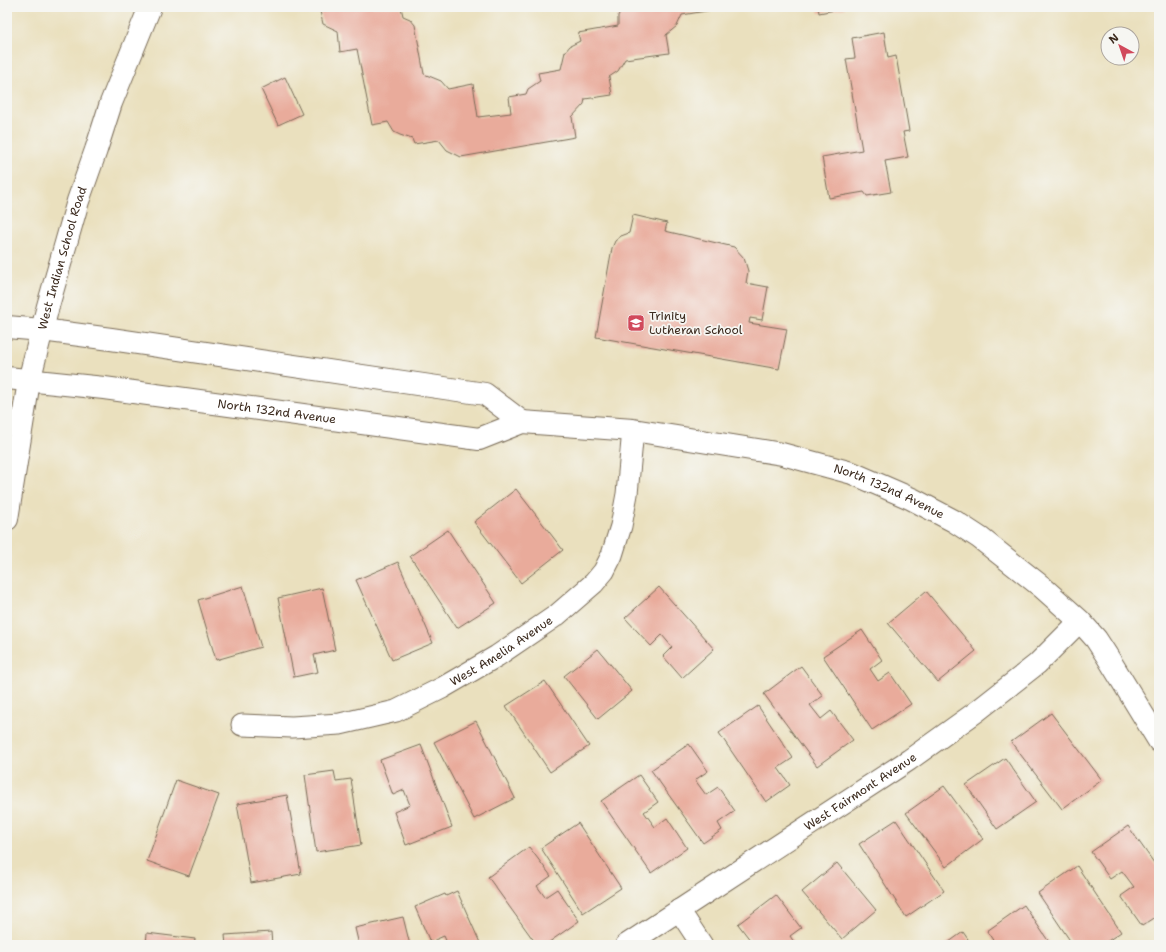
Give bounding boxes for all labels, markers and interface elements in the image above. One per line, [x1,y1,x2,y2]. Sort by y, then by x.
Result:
north arrow [1100,26,1140,66]
text: N [1106,30,1122,47]
street label: West Indian School Road [34,184,91,331]
place label: Trinity Lutheran School [649,308,743,338]
school or university icon: Trinity Lutheran School [626,313,646,333]
street label: North 132nd Avenue [217,396,337,428]
street label: North 132nd Avenue [832,460,947,523]
street label: West Amelia Avenue [447,612,556,690]
street label: West Fairmont Avenue [801,749,920,834]

